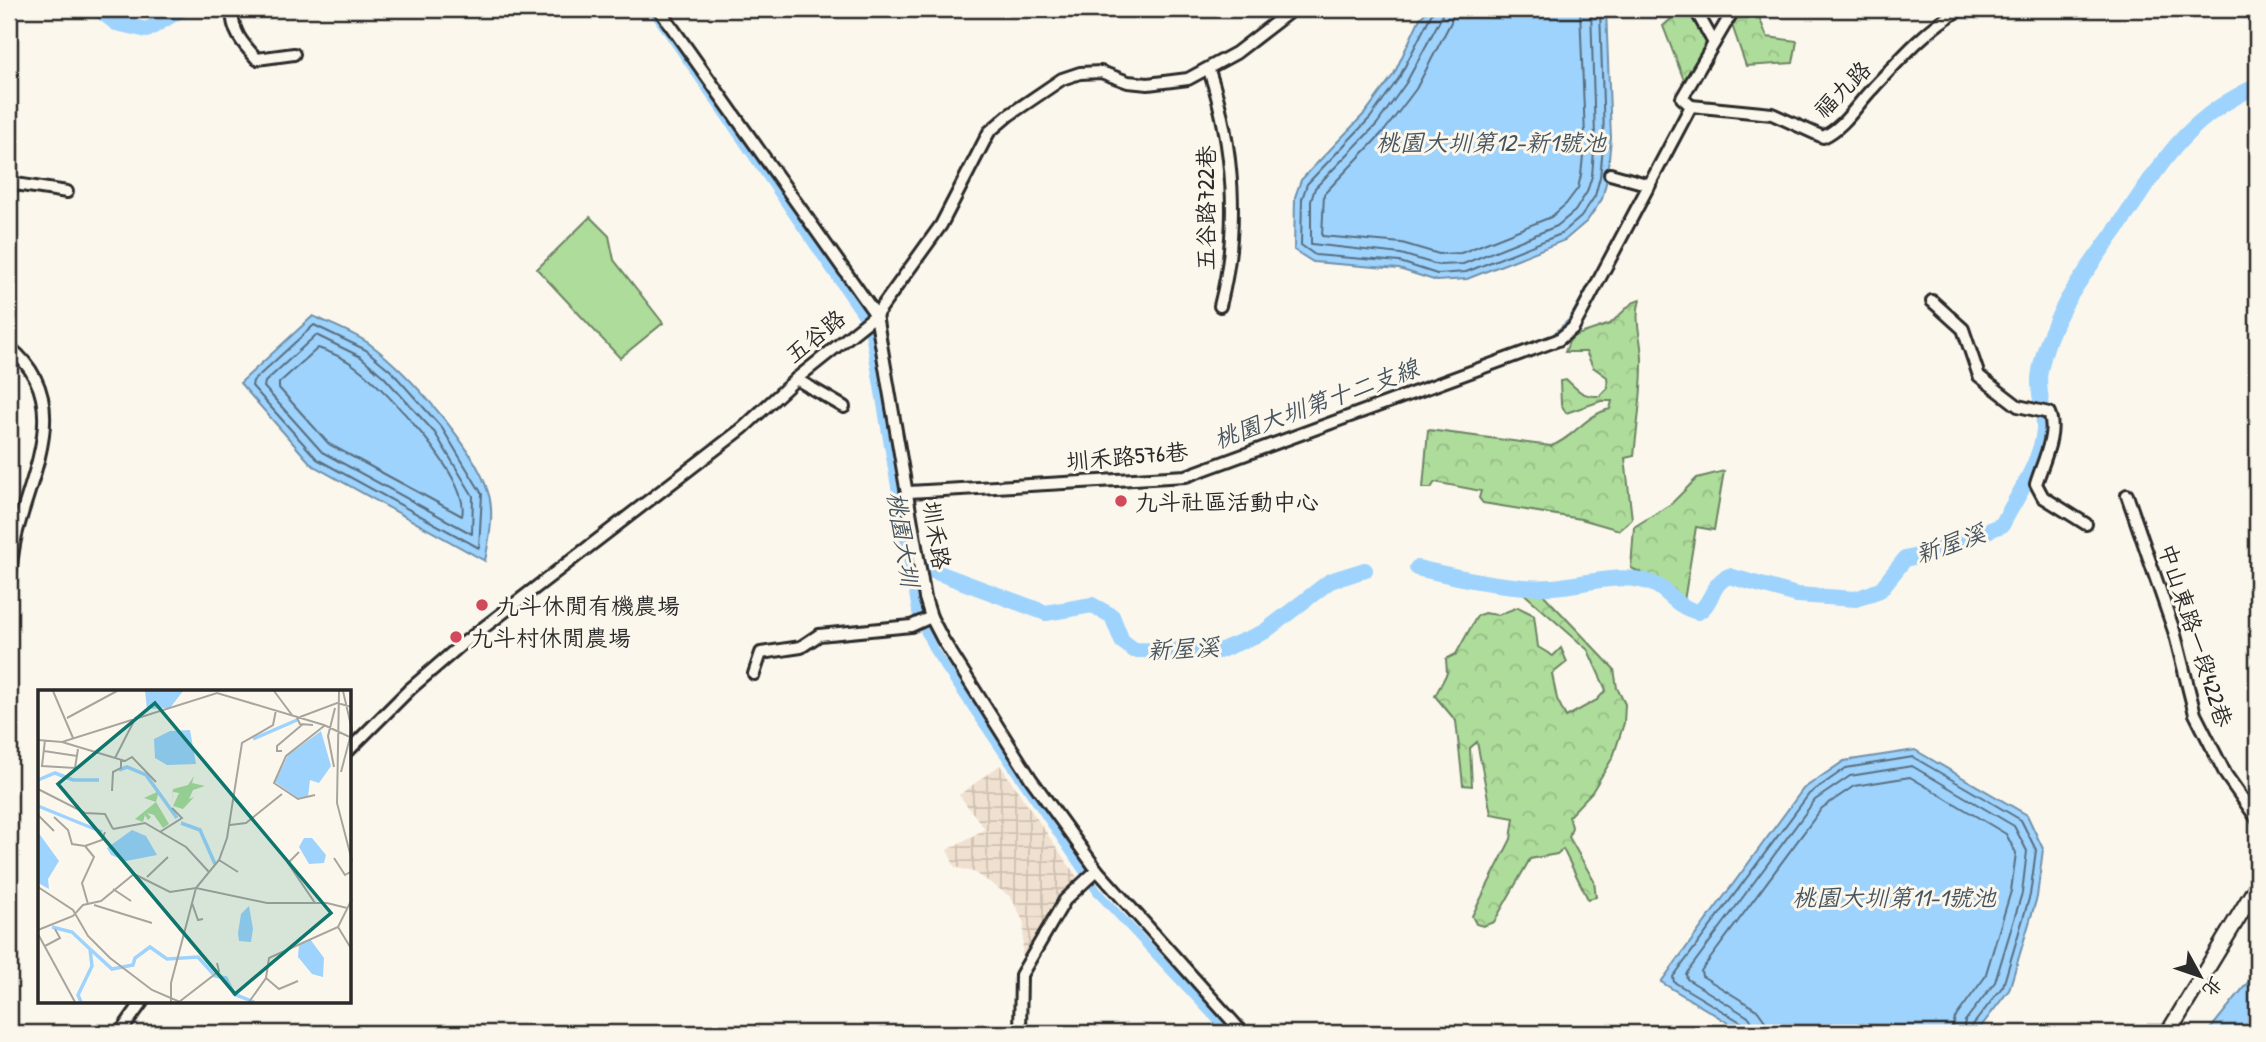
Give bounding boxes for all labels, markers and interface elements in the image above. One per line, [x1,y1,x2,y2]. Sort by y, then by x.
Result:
street label: 福九路 [1807,54,1877,124]
water label: 桃園大圳第12-新1號池 [1376,126,1607,158]
street label: 五谷路722巷 [1190,145,1221,270]
street label: 五谷路 [778,302,852,370]
water label: 桃園大圳第十二支線 [1209,350,1425,455]
street label: 圳禾路576巷 [1065,435,1190,477]
place label: 九斗社區活動中心 [1135,486,1319,517]
water label: 桃園大圳 [881,489,928,592]
marker: 九斗社區活動中心 [1113,493,1129,509]
street label: 圳禾路 [916,499,958,571]
water label: 新屋溪 [1911,516,1991,570]
street label: 中山東路一段422巷 [2152,539,2241,732]
place label: 九斗休閒有機農場 [496,590,680,621]
marker: 九斗休閒有機農場 [474,597,490,613]
place label: 九斗村休閒農場 [470,622,631,653]
marker: 九斗村休閒農場 [448,629,464,645]
water label: 新屋溪 [1146,630,1222,666]
inset map [38,690,352,1004]
water label: 桃園大圳第11-1號池 [1792,881,1997,913]
north arrow [2164,940,2234,1010]
text: 北 [2197,971,2229,1003]

